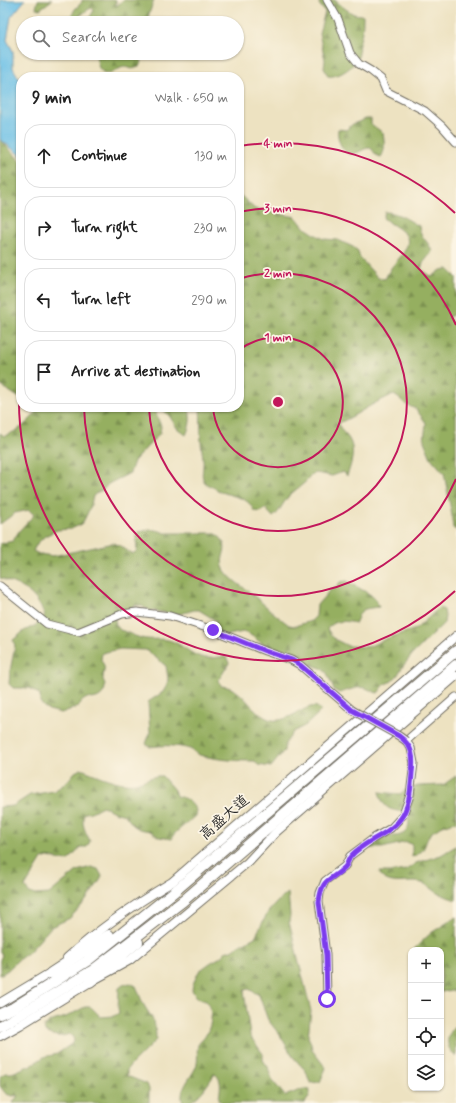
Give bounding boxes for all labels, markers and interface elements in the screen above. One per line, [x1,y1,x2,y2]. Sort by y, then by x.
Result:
search box [16,16,244,60]
icon: search [30,27,52,49]
text: Search here [62,28,138,48]
text: 9 min [32,87,72,109]
text: Walk · 650 m [155,90,228,107]
text: 4 min [263,136,293,152]
icon: ahead [33,145,55,167]
text: Continue [71,146,127,166]
text: 130 m [194,148,227,165]
text: 3 min [264,201,292,217]
icon: right [33,217,55,239]
text: Turn right [71,218,138,238]
text: 230 m [193,220,227,237]
text: 2 min [264,266,292,282]
icon: left [33,289,55,311]
text: Turn left [71,290,131,310]
text: 290 m [191,292,227,309]
text: 1 min [264,330,292,346]
icon: arrive [33,361,55,383]
text: Arrive at destination [71,362,200,382]
centre of rings [271,395,285,409]
route end [204,621,222,639]
street label: 高盛大道 [195,791,254,845]
map controls [408,947,444,1091]
button: + [408,947,444,983]
button: − [408,983,444,1019]
route start [318,990,336,1008]
button: locate [408,1019,444,1055]
button: layers [408,1055,444,1091]

